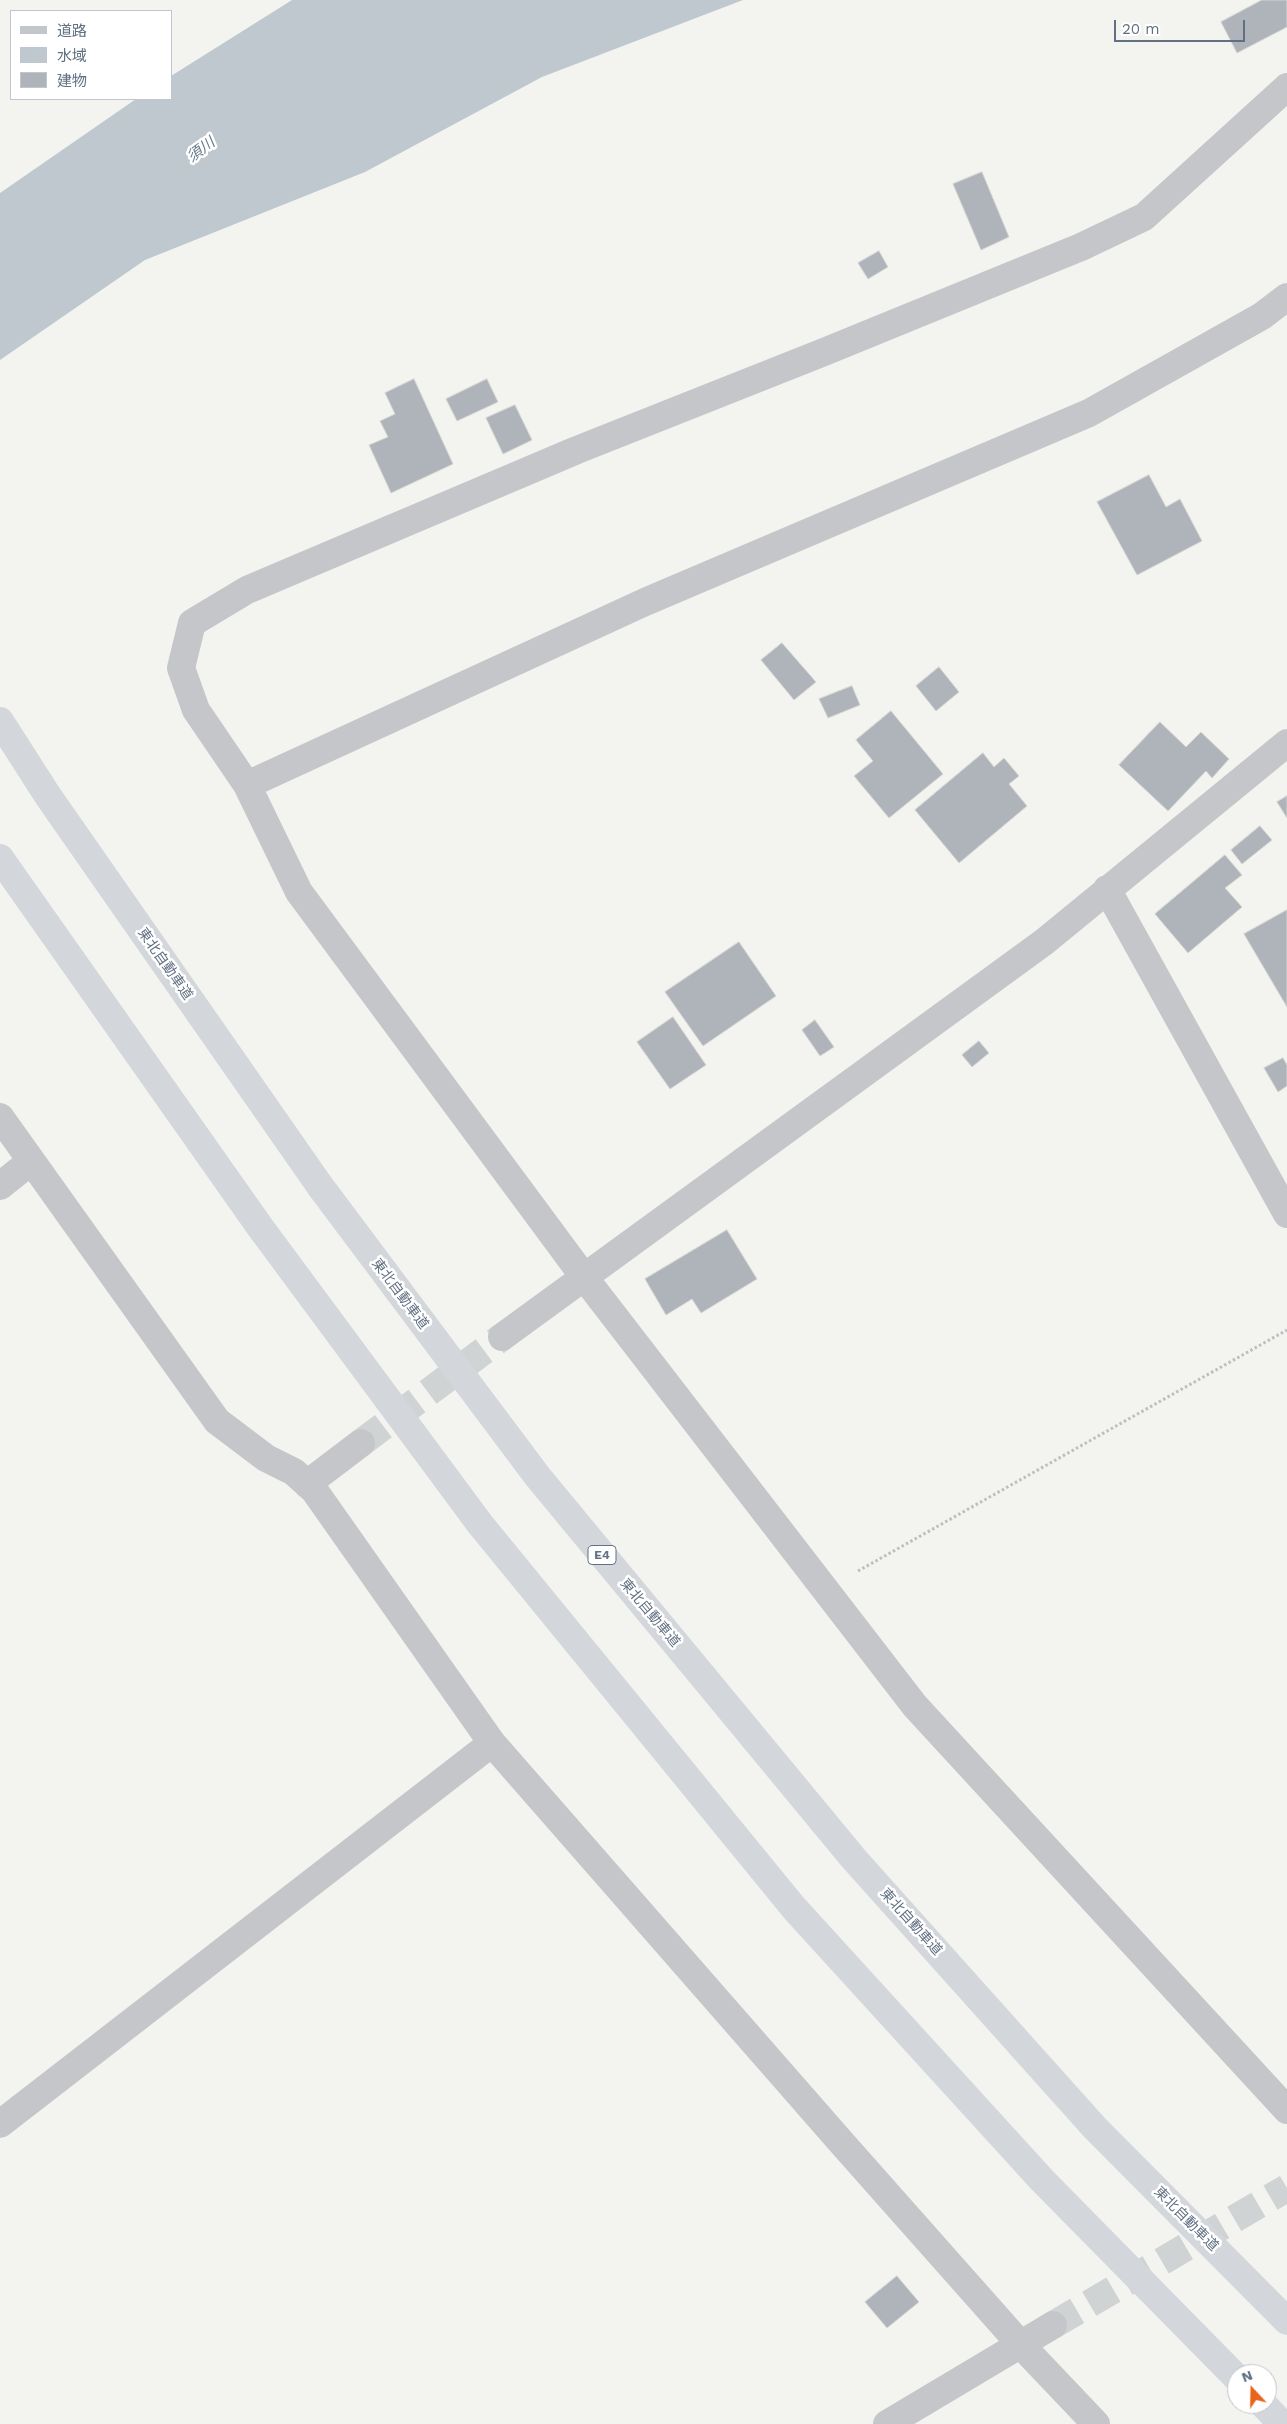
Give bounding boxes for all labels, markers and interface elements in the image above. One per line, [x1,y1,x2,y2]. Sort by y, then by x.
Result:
legend [10,10,172,100]
scale bar [1117,10,1248,42]
text: 20 m [1122,20,1160,38]
text: 道路 [57,22,87,40]
text: 水域 [57,47,87,65]
text: 建物 [57,72,87,90]
water label: 須川 [184,134,218,166]
street label: 東北自動車道 [134,925,196,1003]
street label: 東北自動車道 [368,1255,432,1333]
road number: E4 [588,1546,616,1564]
street label: 東北自動車道 [617,1575,683,1651]
street label: 東北自動車道 [877,1885,945,1959]
street label: 東北自動車道 [1150,2183,1222,2255]
north arrow [1227,2364,1277,2414]
text: N [1239,2367,1255,2385]

